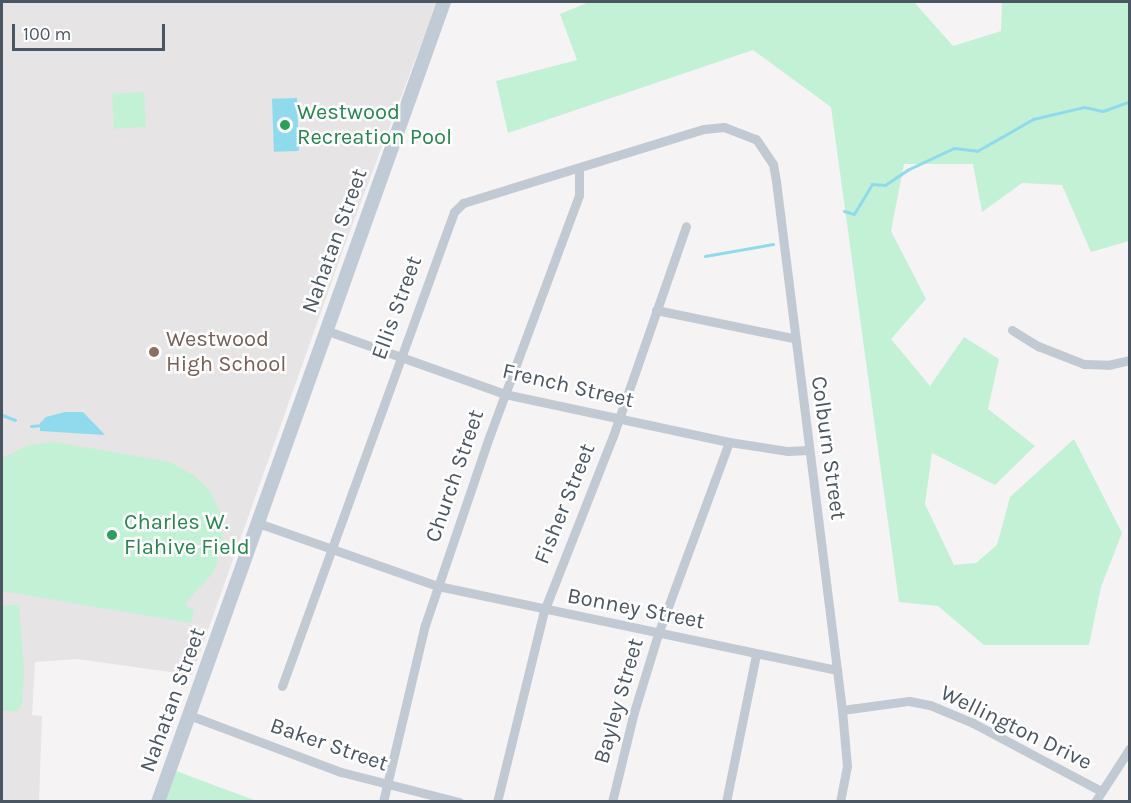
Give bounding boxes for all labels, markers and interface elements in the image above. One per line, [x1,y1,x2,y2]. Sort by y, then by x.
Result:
scale bar [15,12,168,50]
text: 100 m [23,23,71,45]
place label: Westwood Recreation Pool [297,99,452,150]
marker: Westwood Recreation Pool [278,118,292,132]
street label: Nahatan Street [297,165,373,317]
street label: Ellis Street [366,253,428,363]
place label: Westwood High School [166,326,286,378]
marker: Westwood High School [147,345,161,359]
street label: French Street [500,358,636,414]
street label: Colburn Street [805,374,851,522]
street label: Church Street [420,406,490,546]
street label: Fisher Street [529,440,601,568]
place label: Charles W. Flahive Field [124,509,250,560]
marker: Charles W. Flahive Field [105,528,119,542]
street label: Bonney Street [565,583,707,635]
street label: Nahatan Street [135,624,211,776]
street label: Bayley Street [588,635,650,767]
street label: Wellington Drive [936,680,1096,776]
street label: Baker Street [267,712,391,778]

